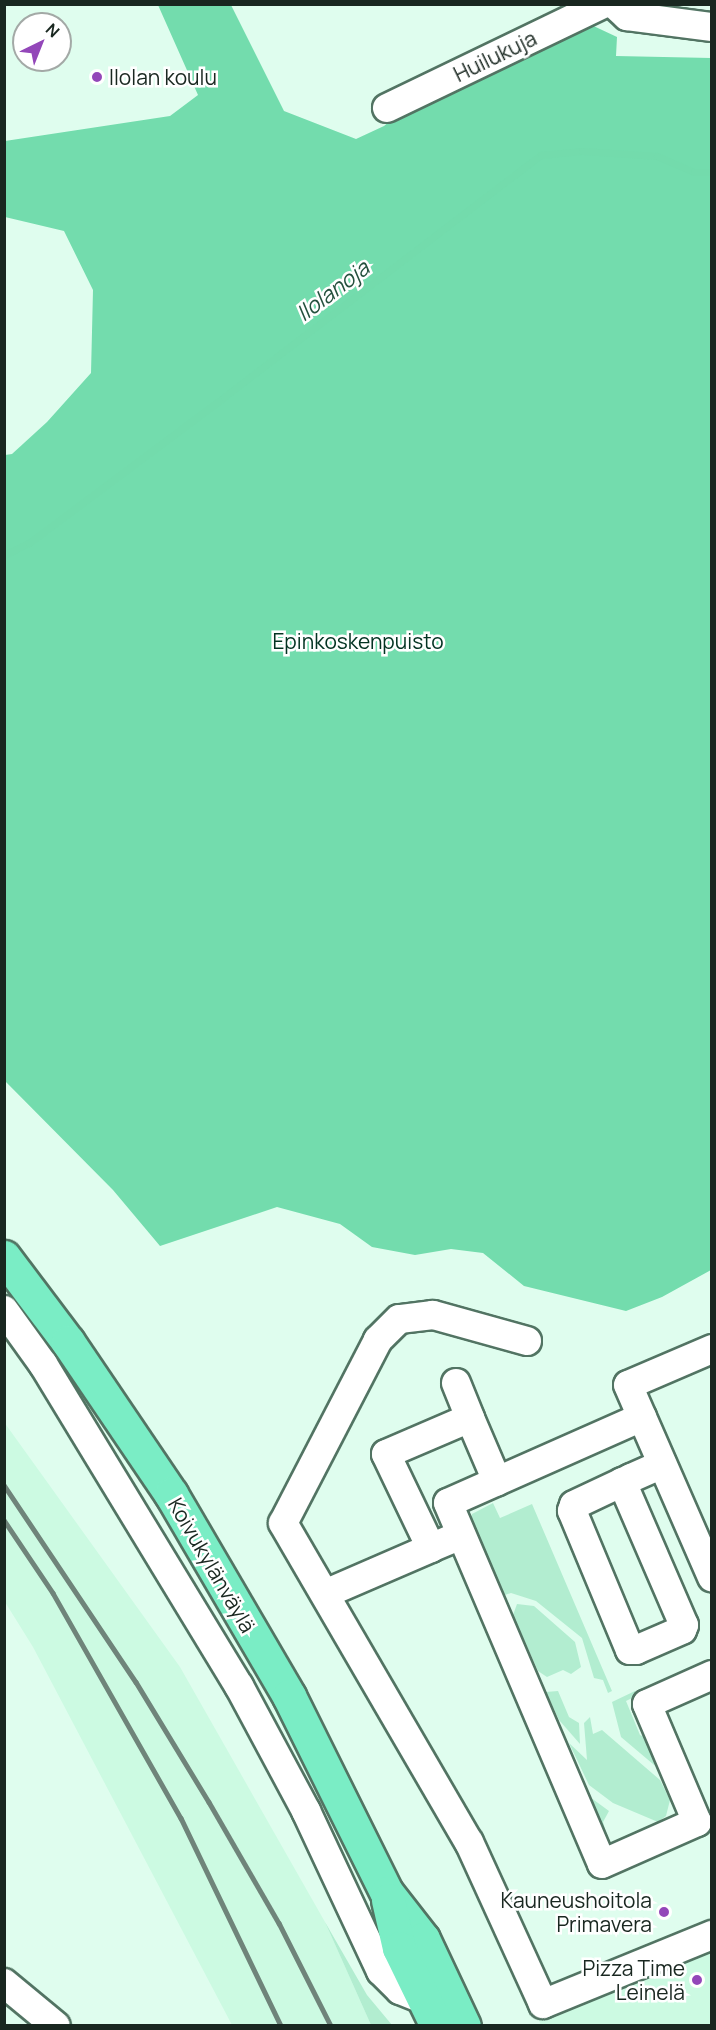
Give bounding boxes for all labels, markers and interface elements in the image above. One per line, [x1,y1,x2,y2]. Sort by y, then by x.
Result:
north arrow [12,12,72,72]
text: N [41,18,65,42]
street label: Huilukuja [450,25,540,87]
place label: Ilolan koulu [109,64,217,90]
marker: Ilolan koulu [90,70,104,84]
water label: Ilolanoja [291,255,375,327]
park label: Epinkoskenpuisto [272,628,444,654]
street label: Koivukylänväylä [163,1493,261,1637]
place label: Kauneushoitola Primavera [500,1887,652,1937]
marker: Kauneushoitola Primavera [657,1905,671,1919]
place label: Pizza Time Leinelä [582,1955,685,2005]
marker: Pizza Time Leinelä [690,1973,704,1987]

